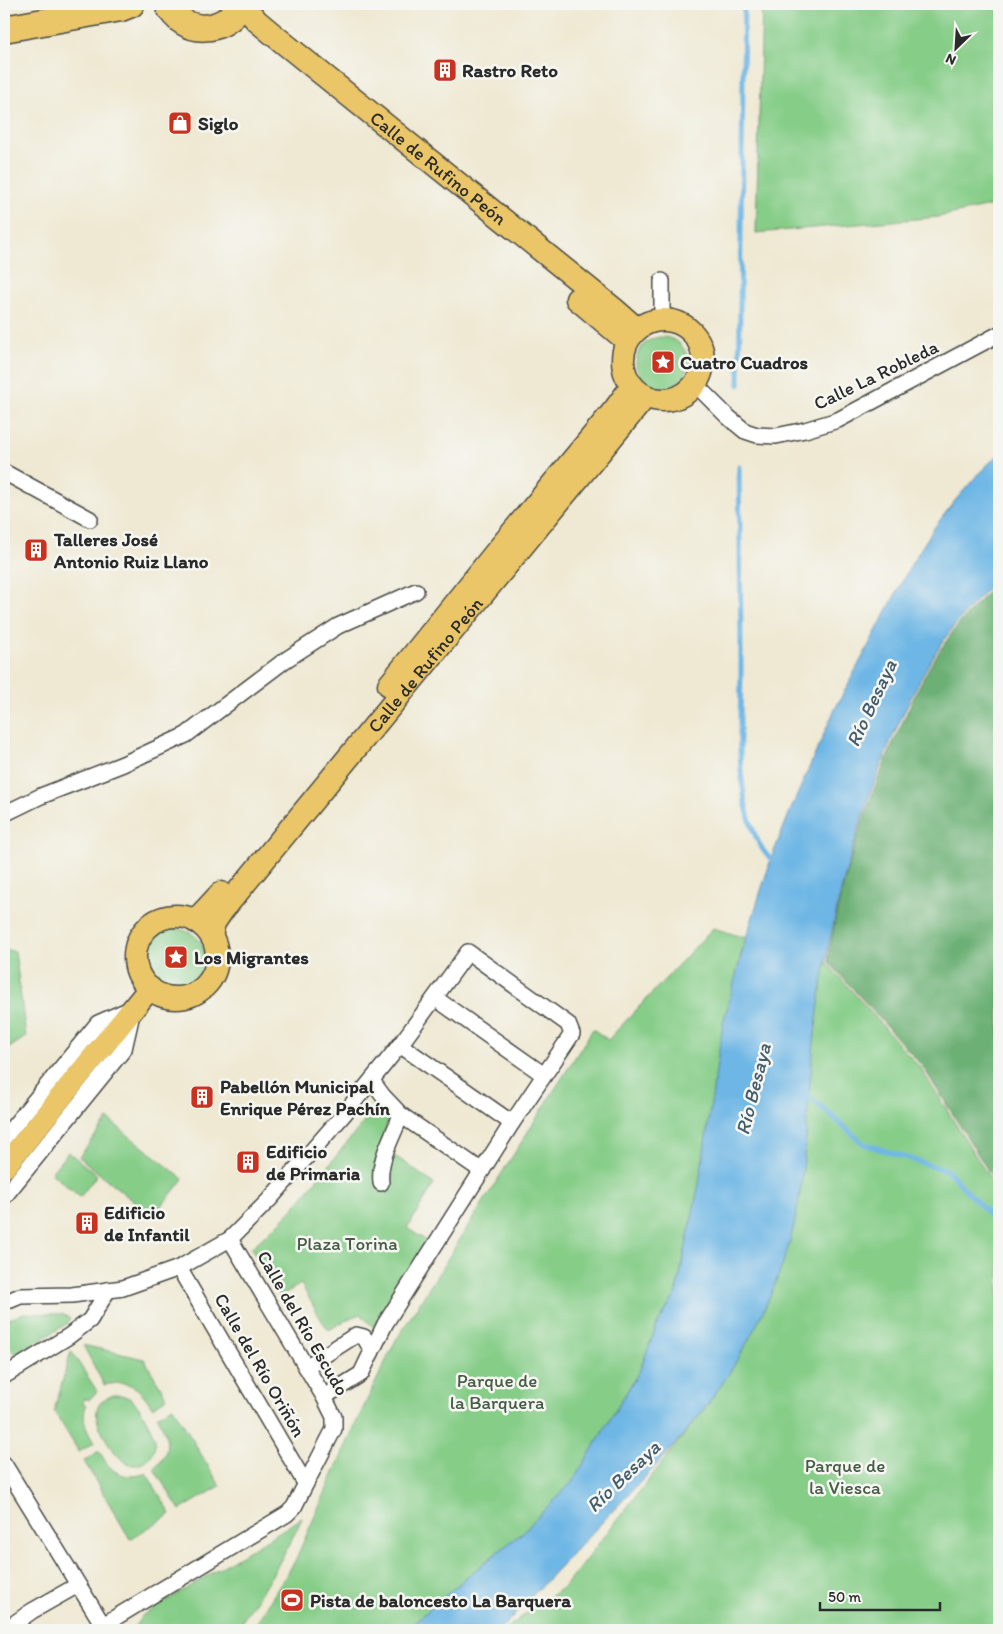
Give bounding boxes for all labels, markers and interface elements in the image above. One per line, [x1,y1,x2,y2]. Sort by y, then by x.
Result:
north arrow [930,22,980,72]
text: N [943,50,959,69]
building icon: Rastro Reto [432,57,458,83]
place label: Rastro Reto [462,59,558,82]
street label: Calle de Rufino Peón [366,106,511,230]
shop icon: Siglo [167,110,193,136]
place label: Siglo [198,112,239,135]
street label: Calle La Robleda [810,335,942,415]
place icon: Cuatro Cuadros [650,349,676,375]
place label: Cuatro Cuadros [680,351,809,374]
place label: Talleres José Antonio Ruiz Llano [53,528,209,573]
building icon: Talleres José Antonio Ruiz Llano [23,537,49,563]
street label: Calle de Rufino Peón [362,592,487,737]
water label: Río Besaya [840,655,902,750]
place icon: Los Migrantes [163,944,189,970]
place label: Los Migrantes [194,946,309,969]
water label: Río Besaya [730,1040,776,1137]
place label: Pabellón Municipal Enrique Pérez Pachín [220,1075,391,1120]
building icon: Pabellón Municipal Enrique Pérez Pachín [189,1084,215,1110]
place label: Edificio de Primaria [266,1140,361,1185]
building icon: Edificio de Primaria [235,1149,261,1175]
place label: Edificio de Infantil [104,1201,190,1246]
building icon: Edificio de Infantil [74,1210,100,1236]
park label: Plaza Torina [296,1232,398,1255]
street label: Calle del Río Escudo [252,1246,354,1400]
street label: Calle del Río Oriñón [209,1289,311,1441]
park label: Parque de la Barquera [450,1369,544,1414]
water label: Río Besaya [581,1435,665,1517]
park label: Parque de la Viesca [805,1454,885,1499]
scale bar [820,1579,940,1611]
sports icon: Pista de baloncesto La Barquera [279,1587,305,1613]
text: 50 m [828,1588,861,1606]
place label: Pista de baloncesto La Barquera [310,1589,571,1612]

